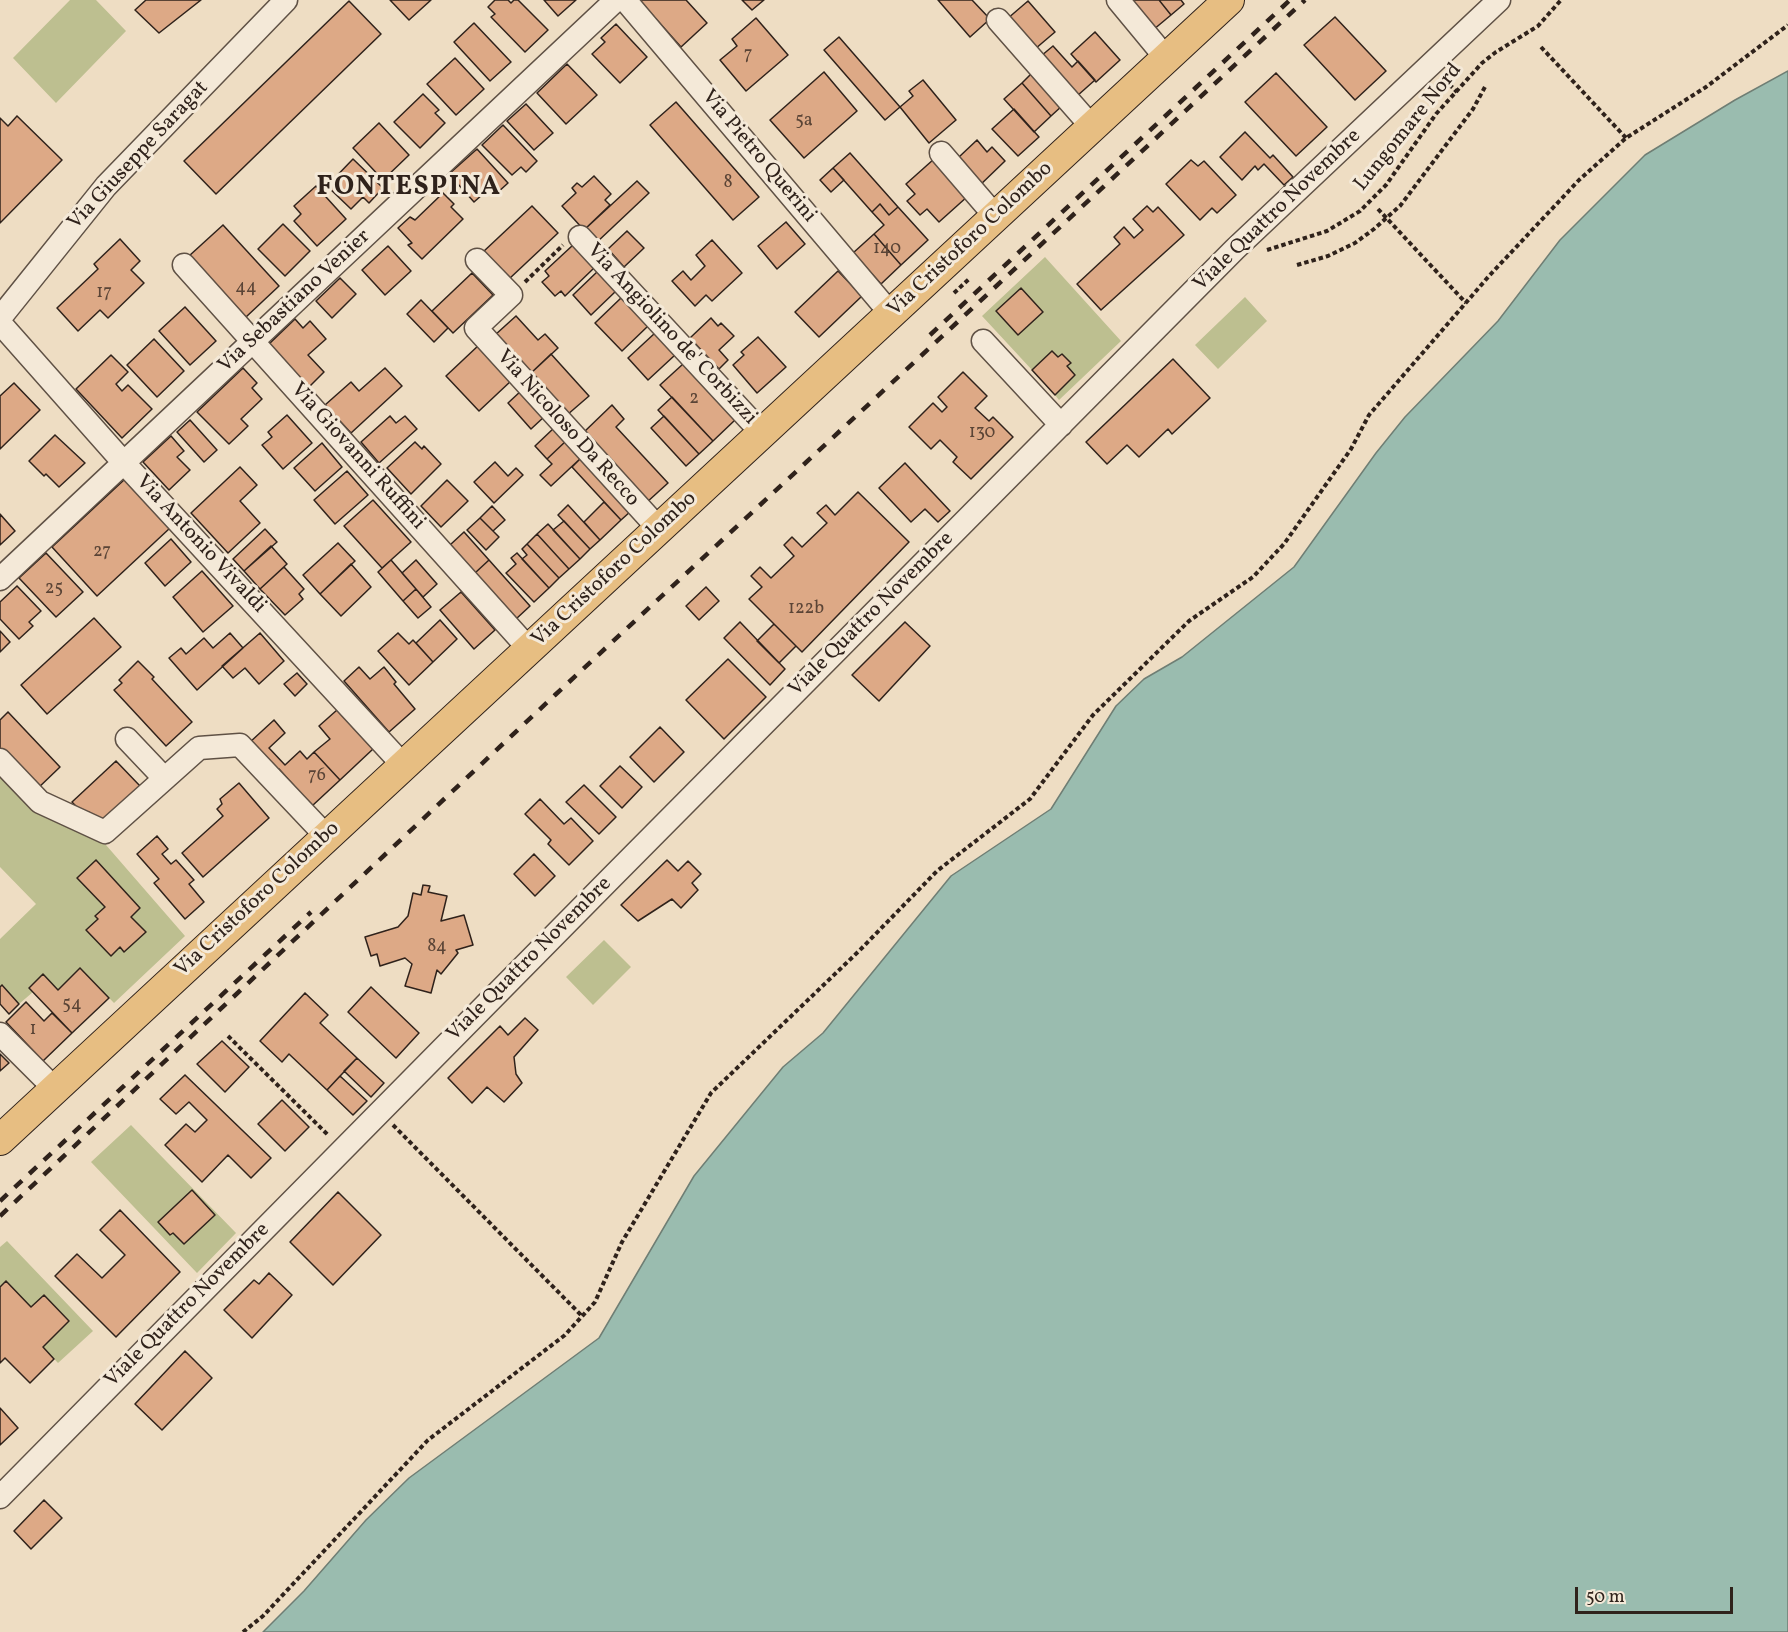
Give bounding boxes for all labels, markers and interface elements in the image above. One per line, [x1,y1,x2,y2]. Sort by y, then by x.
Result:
house number: 7 [744,45,752,67]
street label: Lungomare Nord [1350,59,1468,197]
street label: Via Giuseppe Saragat [63,76,215,236]
street label: Via Pietro Querini [695,86,821,228]
house number: 5a [795,111,813,133]
street label: Viale Quattro Novembre [1189,125,1367,297]
street label: Via Cristoforo Colombo [883,157,1059,323]
district label: FONTESPINA [316,173,502,205]
house number: 8 [723,173,733,195]
street label: Via Sebastiano Venier [214,225,376,379]
street label: Via Angiolino de' Corbizzi [580,239,762,431]
house number: 140 [873,239,901,261]
house number: 44 [235,278,257,300]
house number: 17 [96,283,112,305]
street label: Via Nicoloso Da Recco [490,345,644,513]
street label: Via Giovanni Ruffini [284,378,430,536]
house number: 2 [689,389,699,411]
house number: 130 [969,423,995,445]
street label: Via Antonio Vivaldi [129,471,271,619]
street label: Via Cristoforo Colombo [527,487,703,653]
street label: Viale Quattro Novembre [784,527,960,703]
house number: 27 [93,542,111,564]
house number: 25 [45,579,63,601]
house number: 122b [788,599,824,621]
house number: 76 [308,766,326,788]
street label: Via Cristoforo Colombo [170,817,346,983]
street label: Viale Quattro Novembre [442,872,618,1048]
house number: 84 [427,937,447,959]
house number: 54 [62,995,82,1017]
house number: 1 [30,1020,36,1042]
street label: Viale Quattro Novembre [100,1218,276,1394]
scale bar [1578,1575,1736,1613]
text: 50 m [1586,1585,1625,1610]

